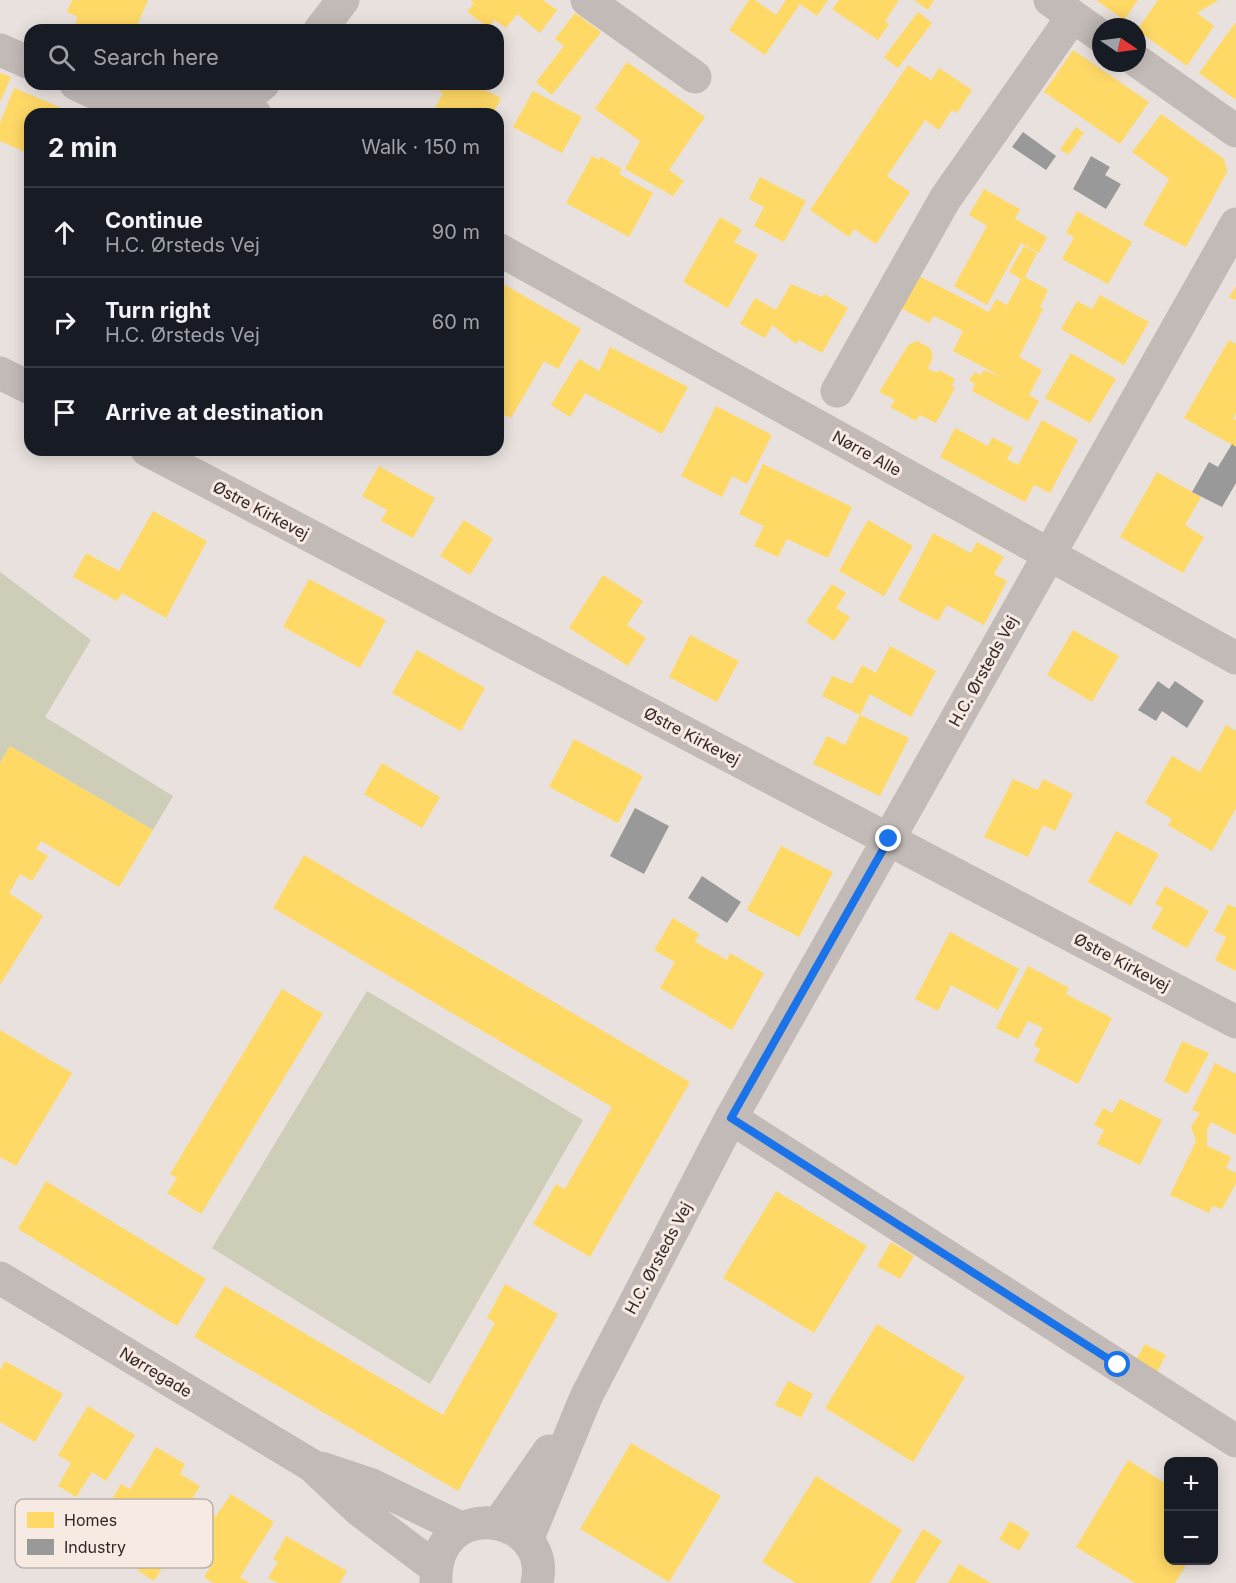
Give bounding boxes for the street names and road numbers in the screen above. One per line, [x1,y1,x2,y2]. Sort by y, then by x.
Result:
street label: Nørre Alle [829,426,905,480]
street label: Østre Kirkevej [210,476,312,544]
street label: H.C. Ørsteds Vej [944,612,1022,730]
street label: Østre Kirkevej [641,702,743,770]
street label: Østre Kirkevej [1071,928,1173,996]
street label: H.C. Ørsteds Vej [620,1199,696,1317]
street label: Nørregade [116,1343,196,1401]

